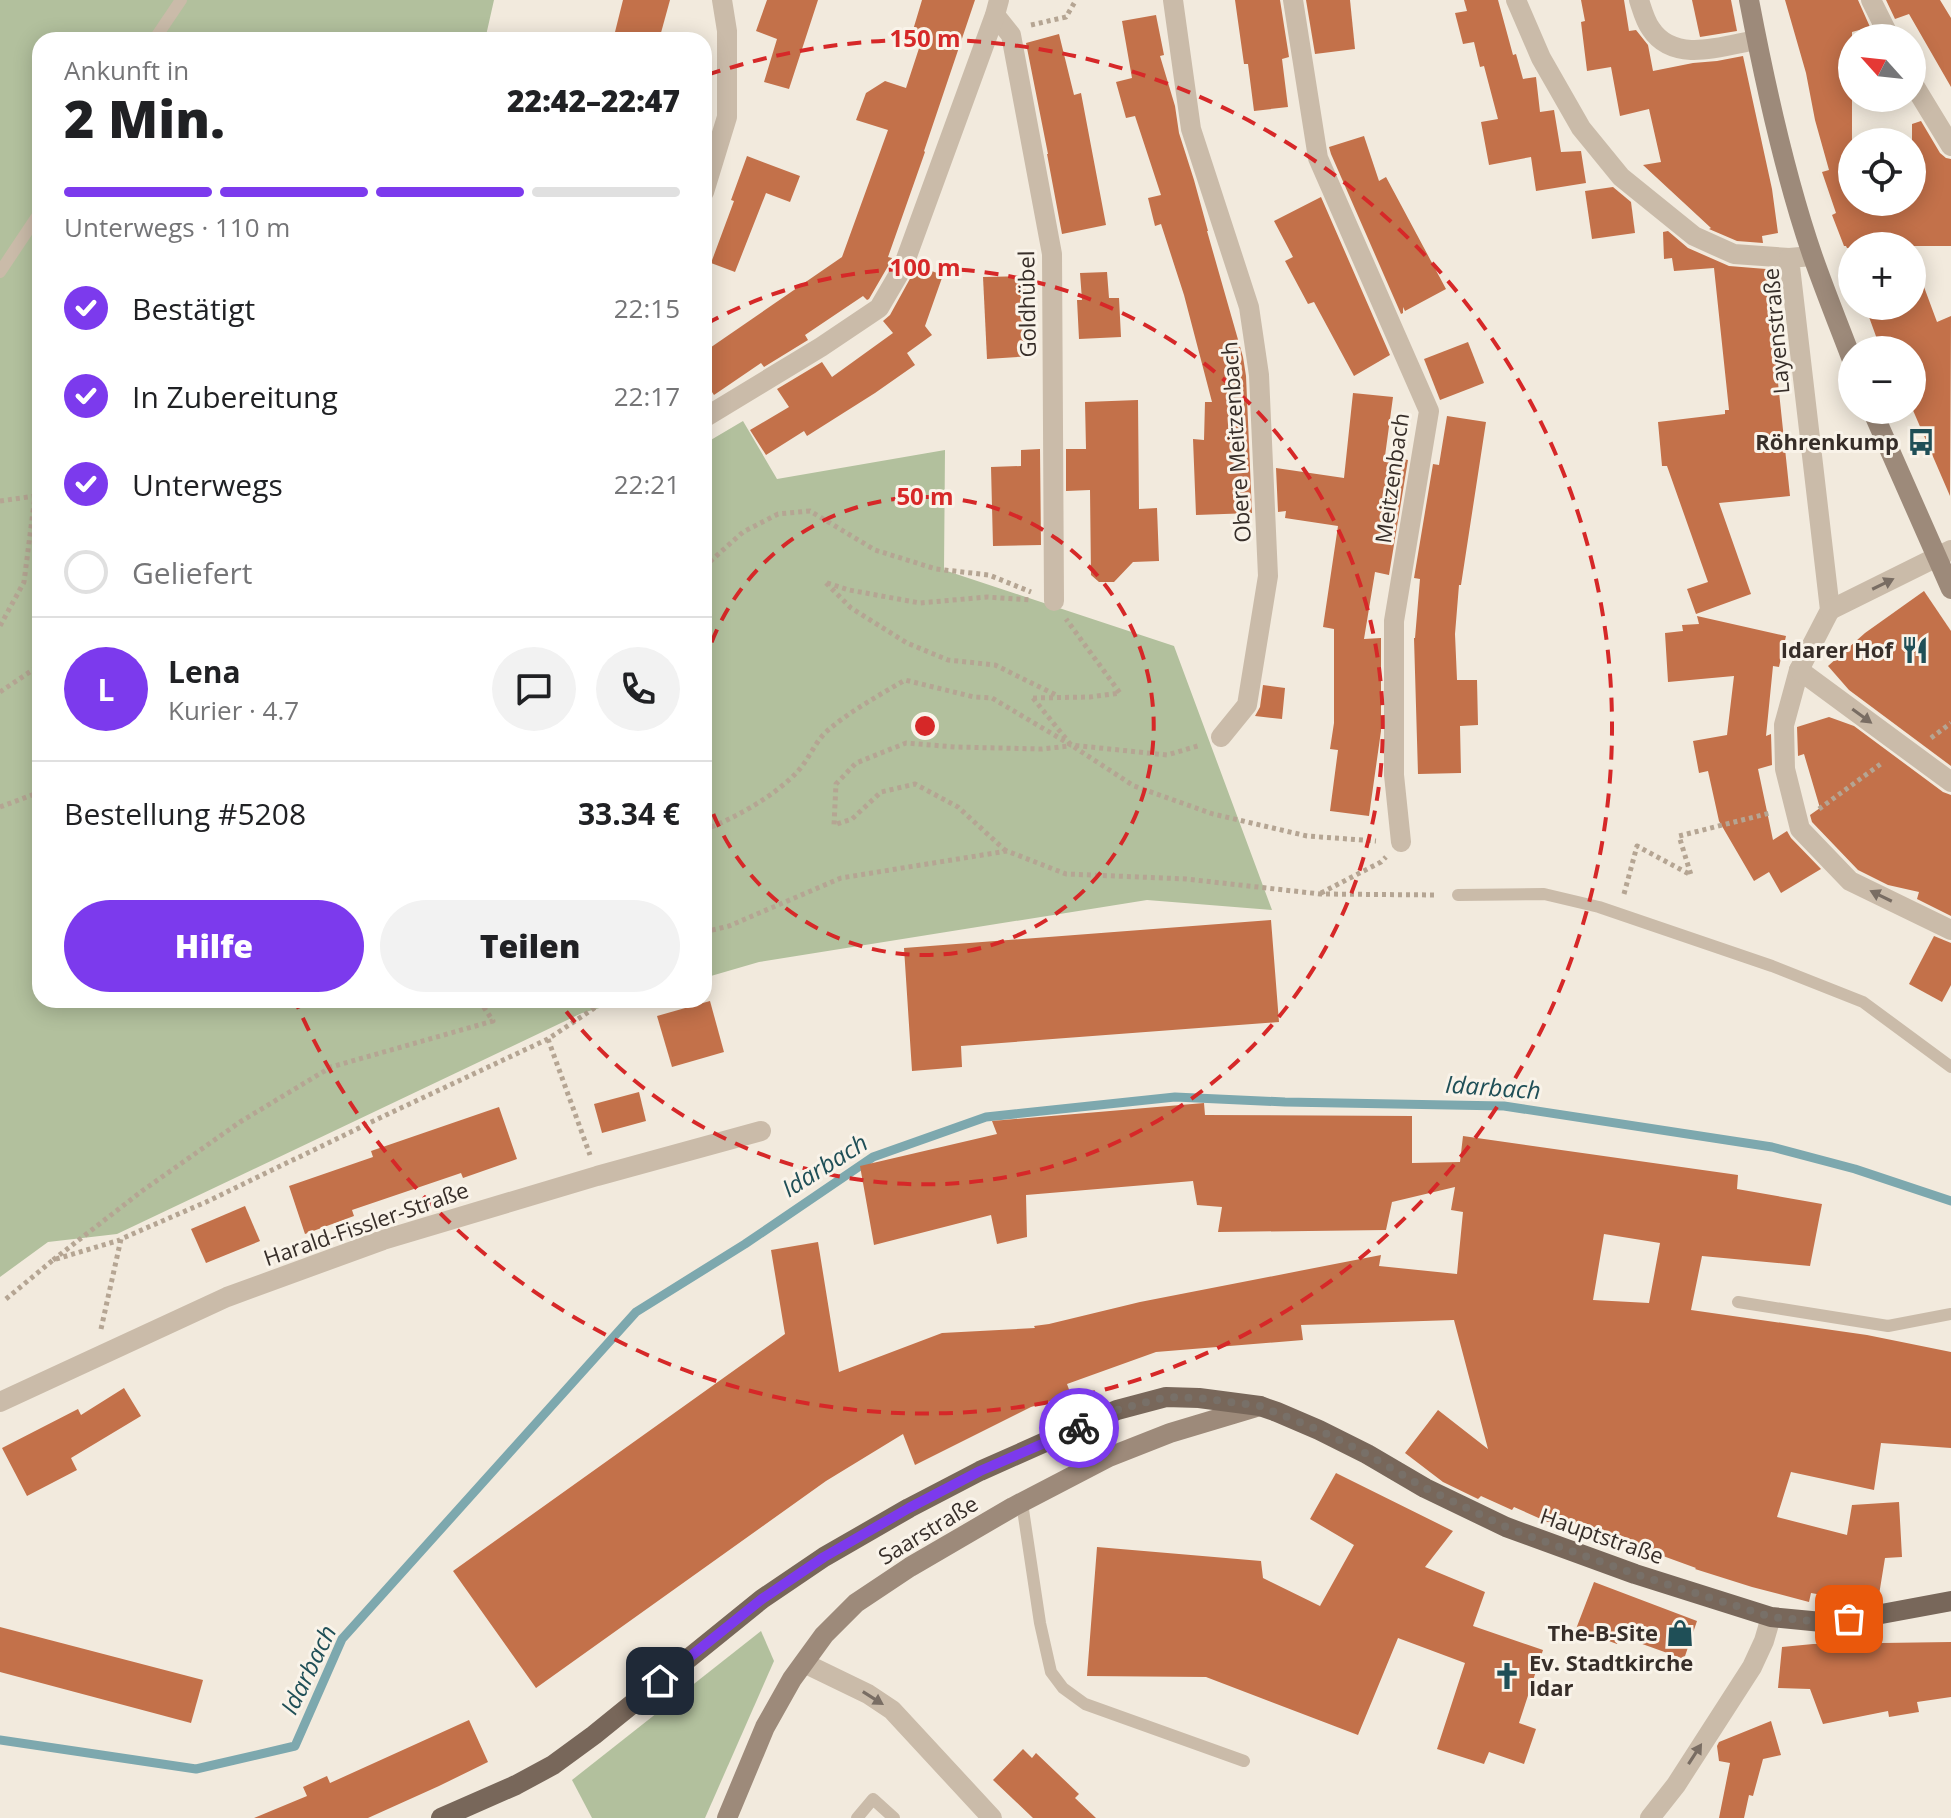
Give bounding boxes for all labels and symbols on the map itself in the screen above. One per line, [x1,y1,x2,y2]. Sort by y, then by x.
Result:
text: 150 m [890,21,960,54]
north arrow [1838,24,1926,112]
text: 100 m [890,250,960,283]
street label: Goldhübel [1010,250,1042,358]
street label: Layenstraße [1755,267,1795,395]
street label: Obere Meitzenbach [1213,341,1257,544]
street label: Meitzenbach [1367,411,1415,545]
place label: Röhrenkump [1755,426,1899,456]
bus stop icon: Röhrenkump [1906,427,1936,457]
text: 50 m [896,479,954,512]
one-way arrow [1872,577,1895,590]
place label: Idarer Hof [1781,634,1894,664]
restaurant icon: Idarer Hof [1900,635,1930,665]
one-way arrow [1851,708,1873,724]
centre of rings [911,712,939,740]
one-way arrow [1869,889,1892,903]
water label: Idarbach [1444,1067,1542,1106]
water label: Idarbach [775,1125,873,1204]
street label: Harald-Fissler-Straße [259,1174,472,1272]
courier [1039,1388,1119,1468]
street label: Saarstraße [872,1488,983,1571]
street label: Hauptstraße [1537,1500,1668,1570]
pin [1815,1585,1883,1653]
place label: The-B-Site [1547,1617,1658,1647]
shop icon: The-B-Site [1665,1618,1695,1648]
water label: Idarbach [272,1619,343,1720]
pin [626,1647,694,1715]
place label: Ev. Stadtkirche Idar [1529,1647,1693,1702]
church icon: Ev. Stadtkirche Idar [1492,1661,1522,1691]
one-way arrow [863,1691,884,1706]
one-way arrow [1688,1744,1703,1765]

